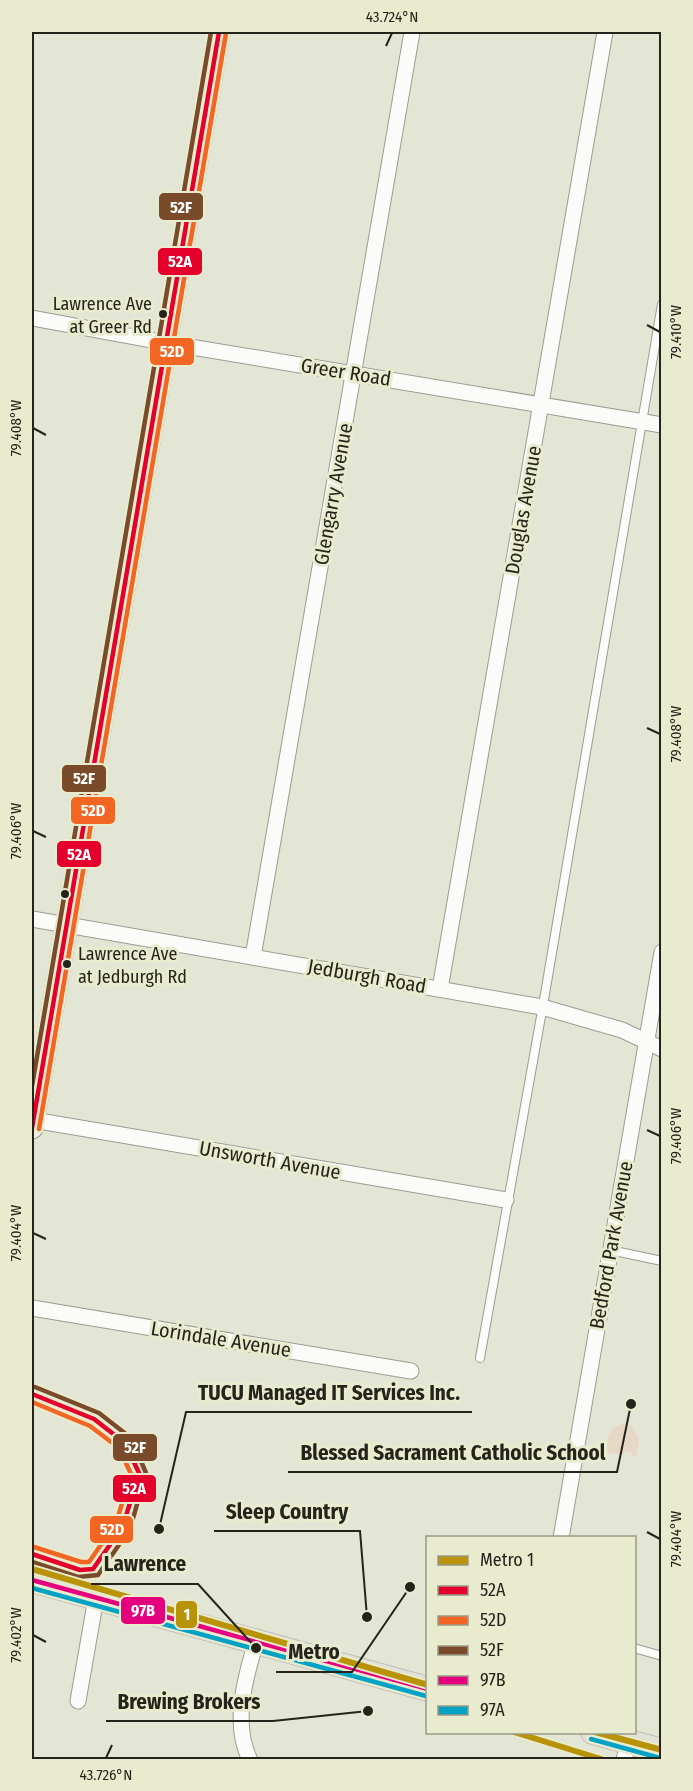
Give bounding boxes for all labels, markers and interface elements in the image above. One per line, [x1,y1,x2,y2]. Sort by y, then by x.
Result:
text: 43.724°N [366,8,418,26]
line badge: 52F [158,192,204,221]
text: 52F [170,198,192,217]
line badge: 52A [157,247,203,276]
text: 52A [168,252,192,271]
place label: Lawrence Ave at Greer Rd [53,293,152,338]
text: 79.410°W [667,305,685,359]
marker: Lawrence Ave at Greer Rd [157,308,169,320]
line badge: 52D [149,337,195,366]
text: 52D [160,342,185,361]
street label: Greer Road [299,353,393,391]
text: 79.408°W [7,400,25,456]
street label: Glengarry Avenue [309,421,357,567]
street label: Douglas Avenue [500,444,546,576]
text: 79.408°W [667,706,685,762]
line badge: 52F [61,764,107,793]
text: 52F [73,769,95,788]
line badge: 52D [70,796,116,825]
text: 52D [81,801,106,820]
text: 79.406°W [7,803,25,859]
line badge: 52A [56,840,102,868]
text: 52A [67,845,91,864]
unlabelled marker [59,888,71,900]
place label: Lawrence Ave at Jedburgh Rd [78,943,187,988]
street label: Jedburgh Road [306,954,428,998]
marker: Lawrence Ave at Jedburgh Rd [61,958,73,970]
text: 79.406°W [667,1108,685,1164]
street label: Unsworth Avenue [197,1136,343,1184]
street label: Bedford Park Avenue [584,1159,638,1331]
text: 79.404°W [7,1205,25,1261]
street label: Lorindale Avenue [149,1316,293,1362]
callout: TUCU Managed IT Services Inc. [186,1373,472,1412]
text: TUCU Managed IT Services Inc. [198,1380,460,1406]
line badge: 52F [112,1433,158,1462]
callout: Blessed Sacrament Catholic School [288,1433,617,1472]
text: 52F [124,1438,146,1457]
text: Blessed Sacrament Catholic School [301,1440,606,1466]
line badge: 52A [112,1474,157,1503]
text: 52A [122,1479,146,1498]
callout: Sleep Country [214,1492,360,1531]
text: Sleep Country [226,1499,349,1525]
text: 79.404°W [667,1511,685,1567]
line badge: 52D [89,1515,134,1544]
text: 52D [100,1520,125,1539]
legend [426,1536,636,1734]
callout: Lawrence [91,1545,198,1584]
text: Metro 1 [480,1549,534,1571]
text: Lawrence [104,1551,187,1577]
text: 52A [480,1579,506,1601]
line badge: 97B [120,1596,166,1625]
line badge: 1 [175,1600,198,1629]
text: 97B [131,1601,155,1620]
text: 1 [184,1605,190,1624]
text: 79.402°W [7,1607,25,1663]
text: 52D [480,1609,506,1631]
callout: Metro [276,1633,352,1672]
text: Metro [288,1639,340,1665]
text: 52F [480,1639,504,1661]
text: 97B [480,1669,506,1691]
callout: Brewing Brokers [106,1682,273,1721]
text: Brewing Brokers [118,1689,260,1715]
text: 97A [480,1699,505,1721]
text: 43.726°N [80,1766,132,1784]

